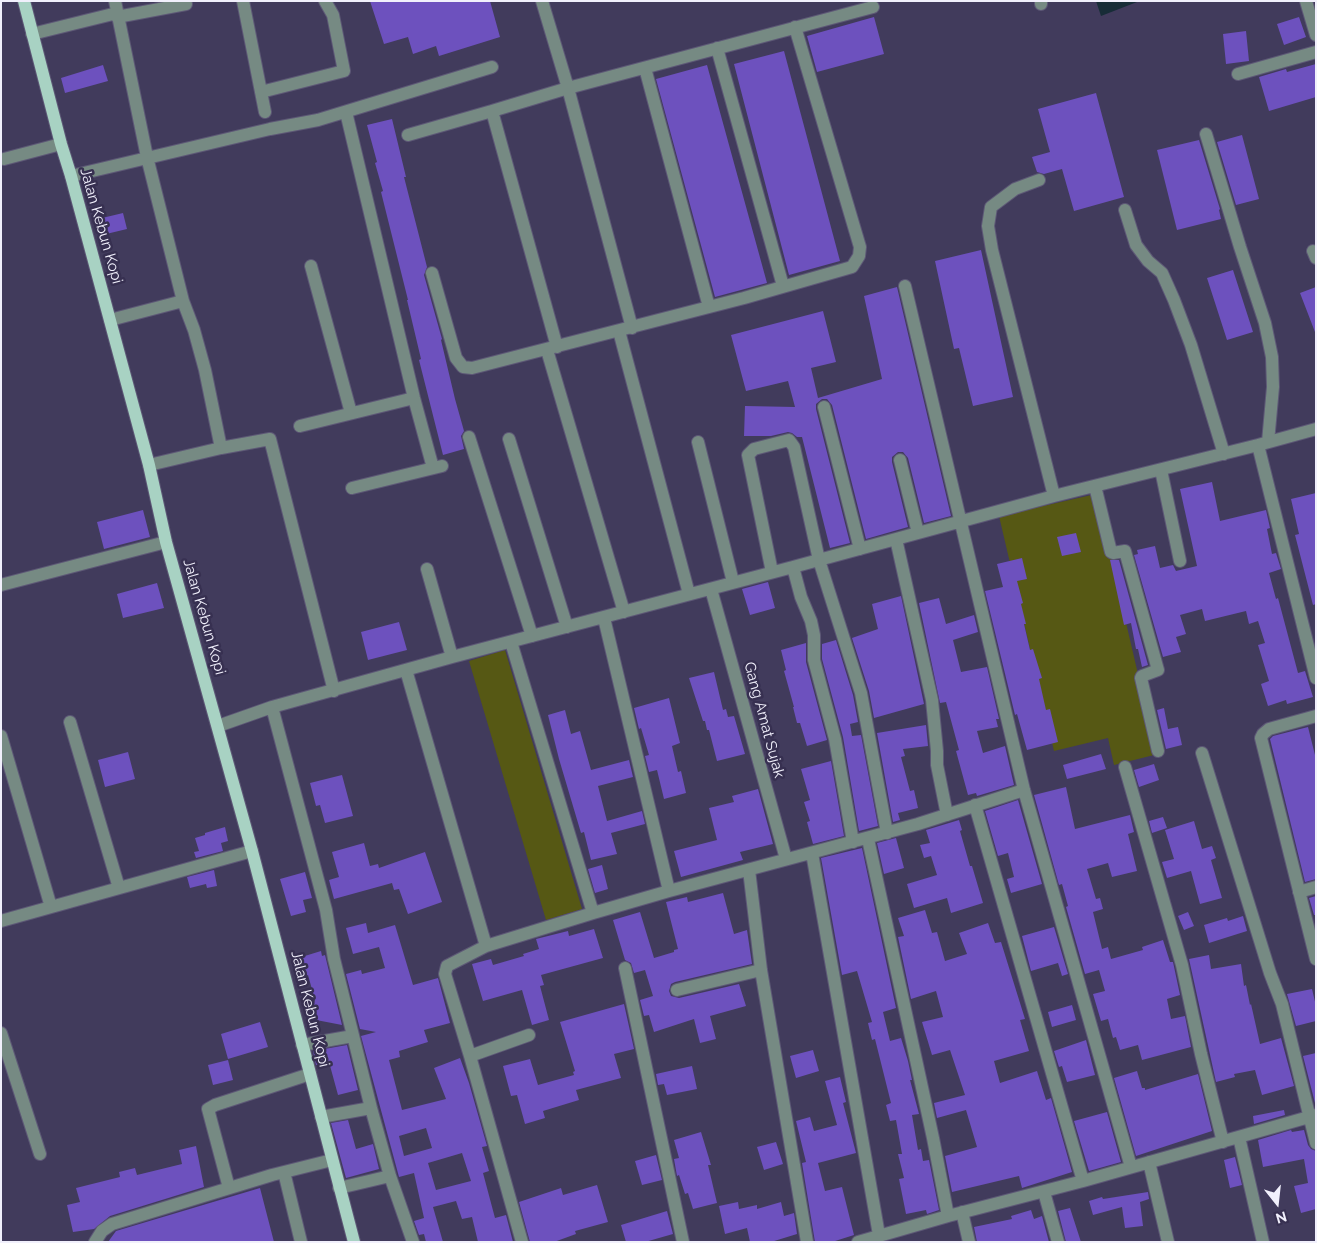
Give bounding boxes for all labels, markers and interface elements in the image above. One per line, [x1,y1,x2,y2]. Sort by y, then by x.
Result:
street label: Jalan Kebun Kopi [76,166,126,286]
street label: Jalan Kebun Kopi [179,557,229,677]
street label: Gang Amat Sujak [740,660,788,780]
street label: Jalan Kebun Kopi [287,949,333,1069]
north arrow [1252,1178,1302,1228]
text: N [1274,1208,1288,1227]

